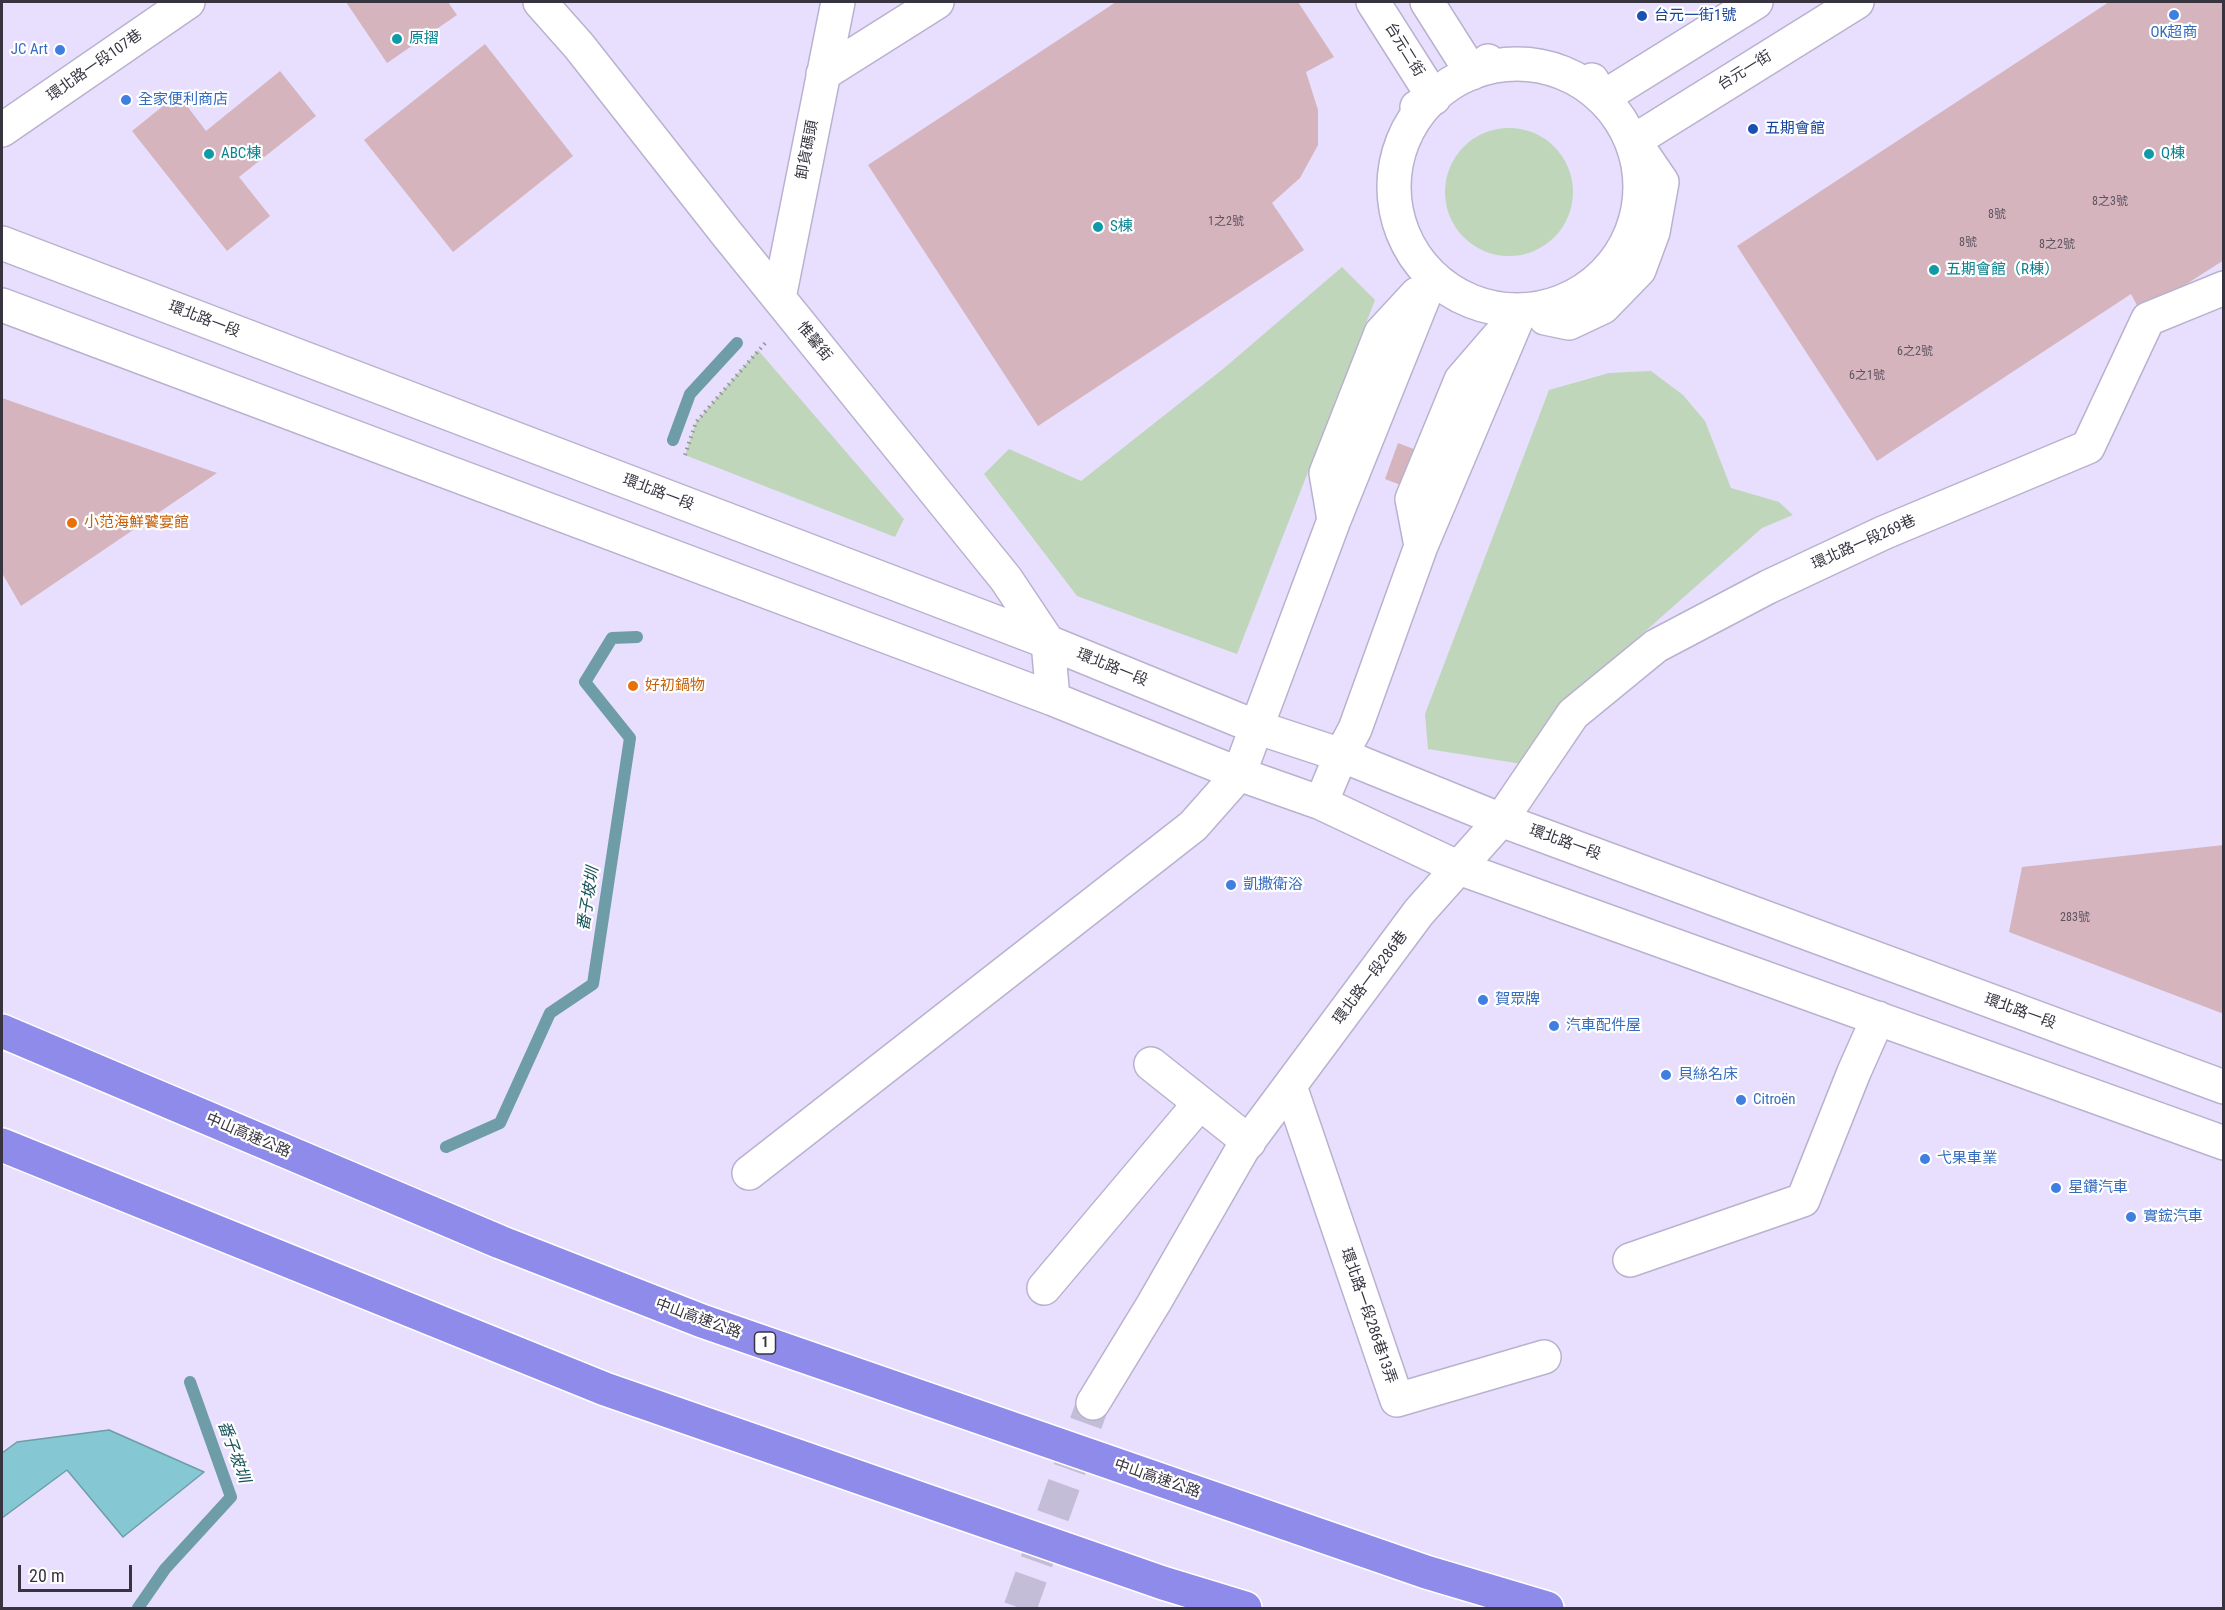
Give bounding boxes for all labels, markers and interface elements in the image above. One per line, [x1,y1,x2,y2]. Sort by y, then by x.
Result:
place label: 台元一街1號 [1654,7,1736,25]
marker: OK超商 [2167,8,2181,22]
marker: 台元一街1號 [1635,9,1649,23]
street label: 台元二街 [1380,20,1428,80]
place label: OK超商 [2150,24,2198,42]
street label: 環北路一段107巷 [44,26,146,106]
place label: 原摺 [409,30,439,48]
marker: 原摺 [390,32,404,46]
place label: JC Art [11,41,48,59]
marker: JC Art [53,43,67,57]
street label: 台元一街 [1715,47,1775,95]
place label: 全家便利商店 [138,91,228,109]
marker: 全家便利商店 [119,93,133,107]
street label: 卸貨碼頭 [793,119,823,181]
place label: 五期會館 [1765,120,1825,138]
marker: 五期會館 [1746,122,1760,136]
place label: ABC棟 [221,145,261,163]
place label: Q棟 [2161,145,2185,163]
marker: ABC棟 [202,147,216,161]
marker: Q棟 [2142,147,2156,161]
house number: 8之3號 [2092,195,2128,209]
house number: 8號 [1988,208,2006,222]
house number: 1之2號 [1208,215,1244,229]
place label: S棟 [1110,218,1133,236]
marker: S棟 [1091,220,1105,234]
house number: 8號 [1959,236,1977,250]
house number: 8之2號 [2039,238,2075,252]
place label: 五期會館（R棟） [1946,261,2059,279]
marker: 五期會館（R棟） [1927,263,1941,277]
street label: 環北路一段 [166,298,242,342]
street label: 惟馨街 [793,319,835,365]
house number: 6之2號 [1897,345,1933,359]
house number: 6之1號 [1849,369,1885,383]
street label: 環北路一段 [620,471,696,515]
street label: 環北路一段269巷 [1809,512,1919,574]
place label: 小范海鮮饕宴館 [84,514,189,532]
marker: 小范海鮮饕宴館 [65,516,79,530]
street label: 環北路一段 [1074,646,1150,690]
place label: 好初鍋物 [645,677,705,695]
marker: 好初鍋物 [626,679,640,693]
street label: 環北路一段 [1527,822,1603,864]
water label: 番子坡圳 [575,866,603,932]
place label: 凱撒衛浴 [1243,876,1303,894]
marker: 凱撒衛浴 [1224,878,1238,892]
house number: 283號 [2060,911,2090,925]
street label: 環北路一段286巷 [1330,928,1412,1028]
place label: 賀眾牌 [1495,991,1540,1009]
street label: 環北路一段 [1982,991,2058,1033]
marker: 賀眾牌 [1476,993,1490,1007]
place label: 汽車配件屋 [1566,1017,1641,1035]
marker: 汽車配件屋 [1547,1019,1561,1033]
place label: 貝絲名床 [1678,1066,1738,1084]
marker: 貝絲名床 [1659,1068,1673,1082]
place label: Citroën [1753,1091,1796,1109]
marker: Citroën [1734,1093,1748,1107]
street label: 中山高速公路 [203,1110,293,1162]
place label: 弋果車業 [1937,1150,1997,1168]
marker: 弋果車業 [1918,1152,1932,1166]
place label: 星鑽汽車 [2068,1179,2128,1197]
marker: 星鑽汽車 [2049,1181,2063,1195]
place label: 實鋐汽車 [2143,1208,2203,1226]
marker: 實鋐汽車 [2124,1210,2138,1224]
street label: 環北路一段286巷13弄 [1336,1246,1400,1386]
street label: 中山高速公路 [653,1295,743,1343]
road number: 1 [754,1332,776,1354]
water label: 番子坡圳 [213,1419,253,1485]
street label: 中山高速公路 [1112,1456,1202,1502]
scale bar [21,1553,135,1591]
text: 20 m [29,1565,64,1586]

